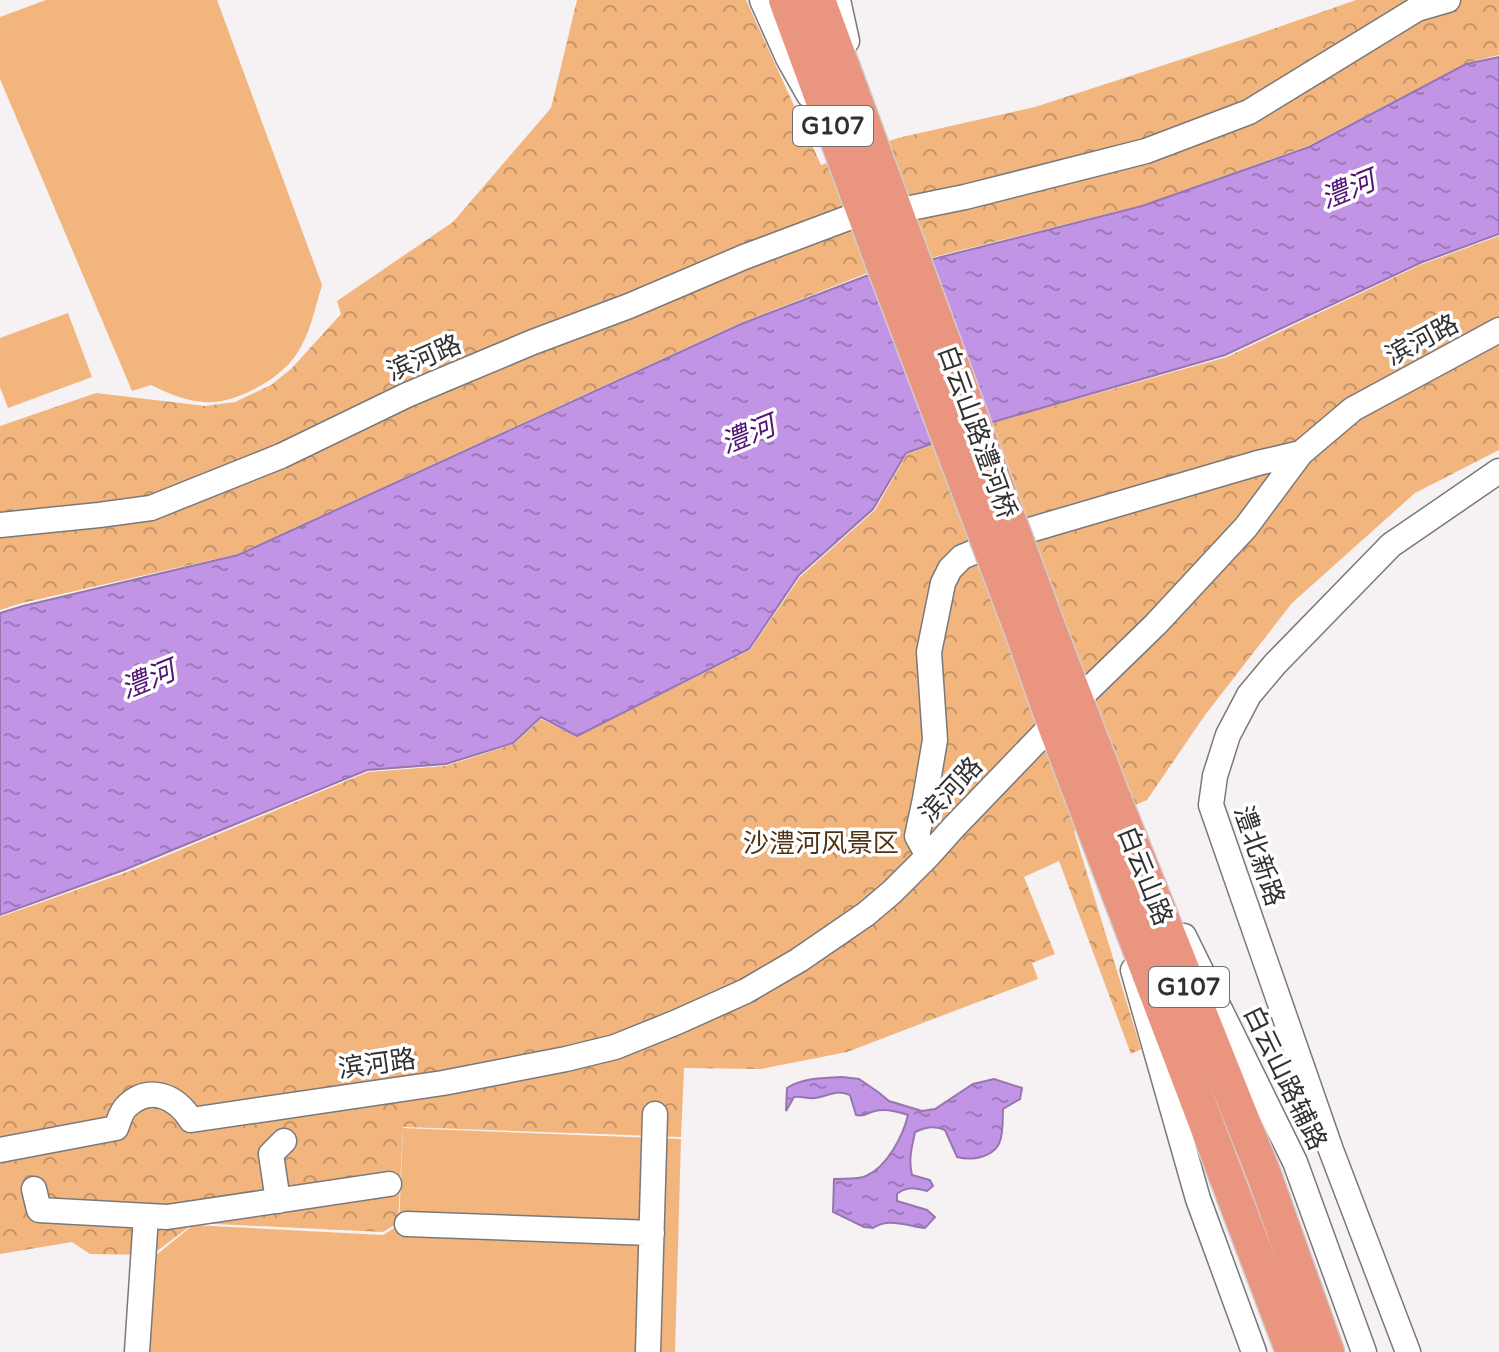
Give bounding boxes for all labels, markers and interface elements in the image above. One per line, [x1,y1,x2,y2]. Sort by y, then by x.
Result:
road number: G107 [793,106,873,146]
water label: 澧河 [1316,162,1385,216]
street label: 滨河路 [1380,308,1464,372]
street label: 滨河路 [382,328,466,388]
street label: 白云山路澧河桥 [931,341,1023,523]
water label: 澧河 [716,407,785,461]
water label: 澧河 [116,652,185,706]
street label: 滨河路 [913,751,989,829]
street label: 澧北新路 [1227,802,1291,910]
street label: 白云山路 [1111,822,1179,930]
park label: 沙澧河风景区 [743,828,899,859]
road number: G107 [1149,967,1229,1007]
street label: 白云山路辅路 [1237,1001,1333,1155]
street label: 滨河路 [336,1043,418,1085]

